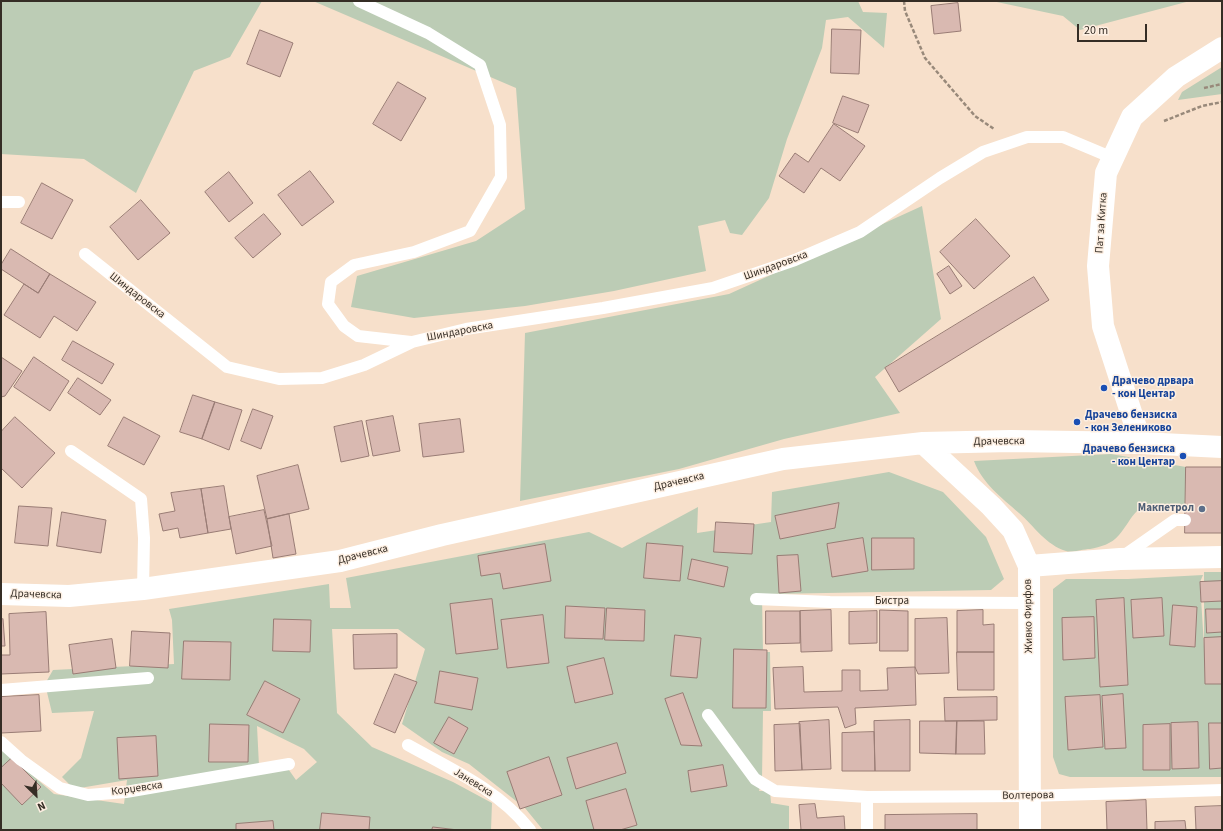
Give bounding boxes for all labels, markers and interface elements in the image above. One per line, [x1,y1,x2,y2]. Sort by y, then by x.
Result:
scale bar [1079,16,1149,42]
text: 20 m [1084,22,1108,39]
street label: Пат за Китка [1093,192,1111,254]
street label: Шиндаровска [742,248,810,284]
street label: Шиндаровска [107,270,167,322]
street label: Шиндаровска [426,319,494,345]
place label: Драчево дрвара - кон Центар [1112,375,1194,401]
marker: Драчево дрвара - кон Центар [1099,383,1109,393]
place label: Драчево бензиска - кон Зелениково [1085,409,1177,435]
marker: Драчево бензиска - кон Зелениково [1072,417,1082,427]
street label: Драчевска [973,435,1025,449]
place label: Драчево бензиска - кон Центар [1083,443,1175,469]
marker: Драчево бензиска - кон Центар [1178,451,1188,461]
street label: Драчевска [653,470,705,494]
place label: Макпетрол [1138,502,1194,516]
marker: Макпетрол [1197,504,1207,514]
street label: Драчевска [337,542,389,568]
street label: Живко Фирфов [1022,579,1036,653]
street label: Драчевска [10,588,62,602]
street label: Бистра [875,595,909,609]
street label: Јаневска [451,766,495,800]
north arrow [16,775,56,815]
street label: Корџевска [111,779,163,799]
street label: Волтерова [1002,789,1054,803]
text: N [35,798,48,815]

